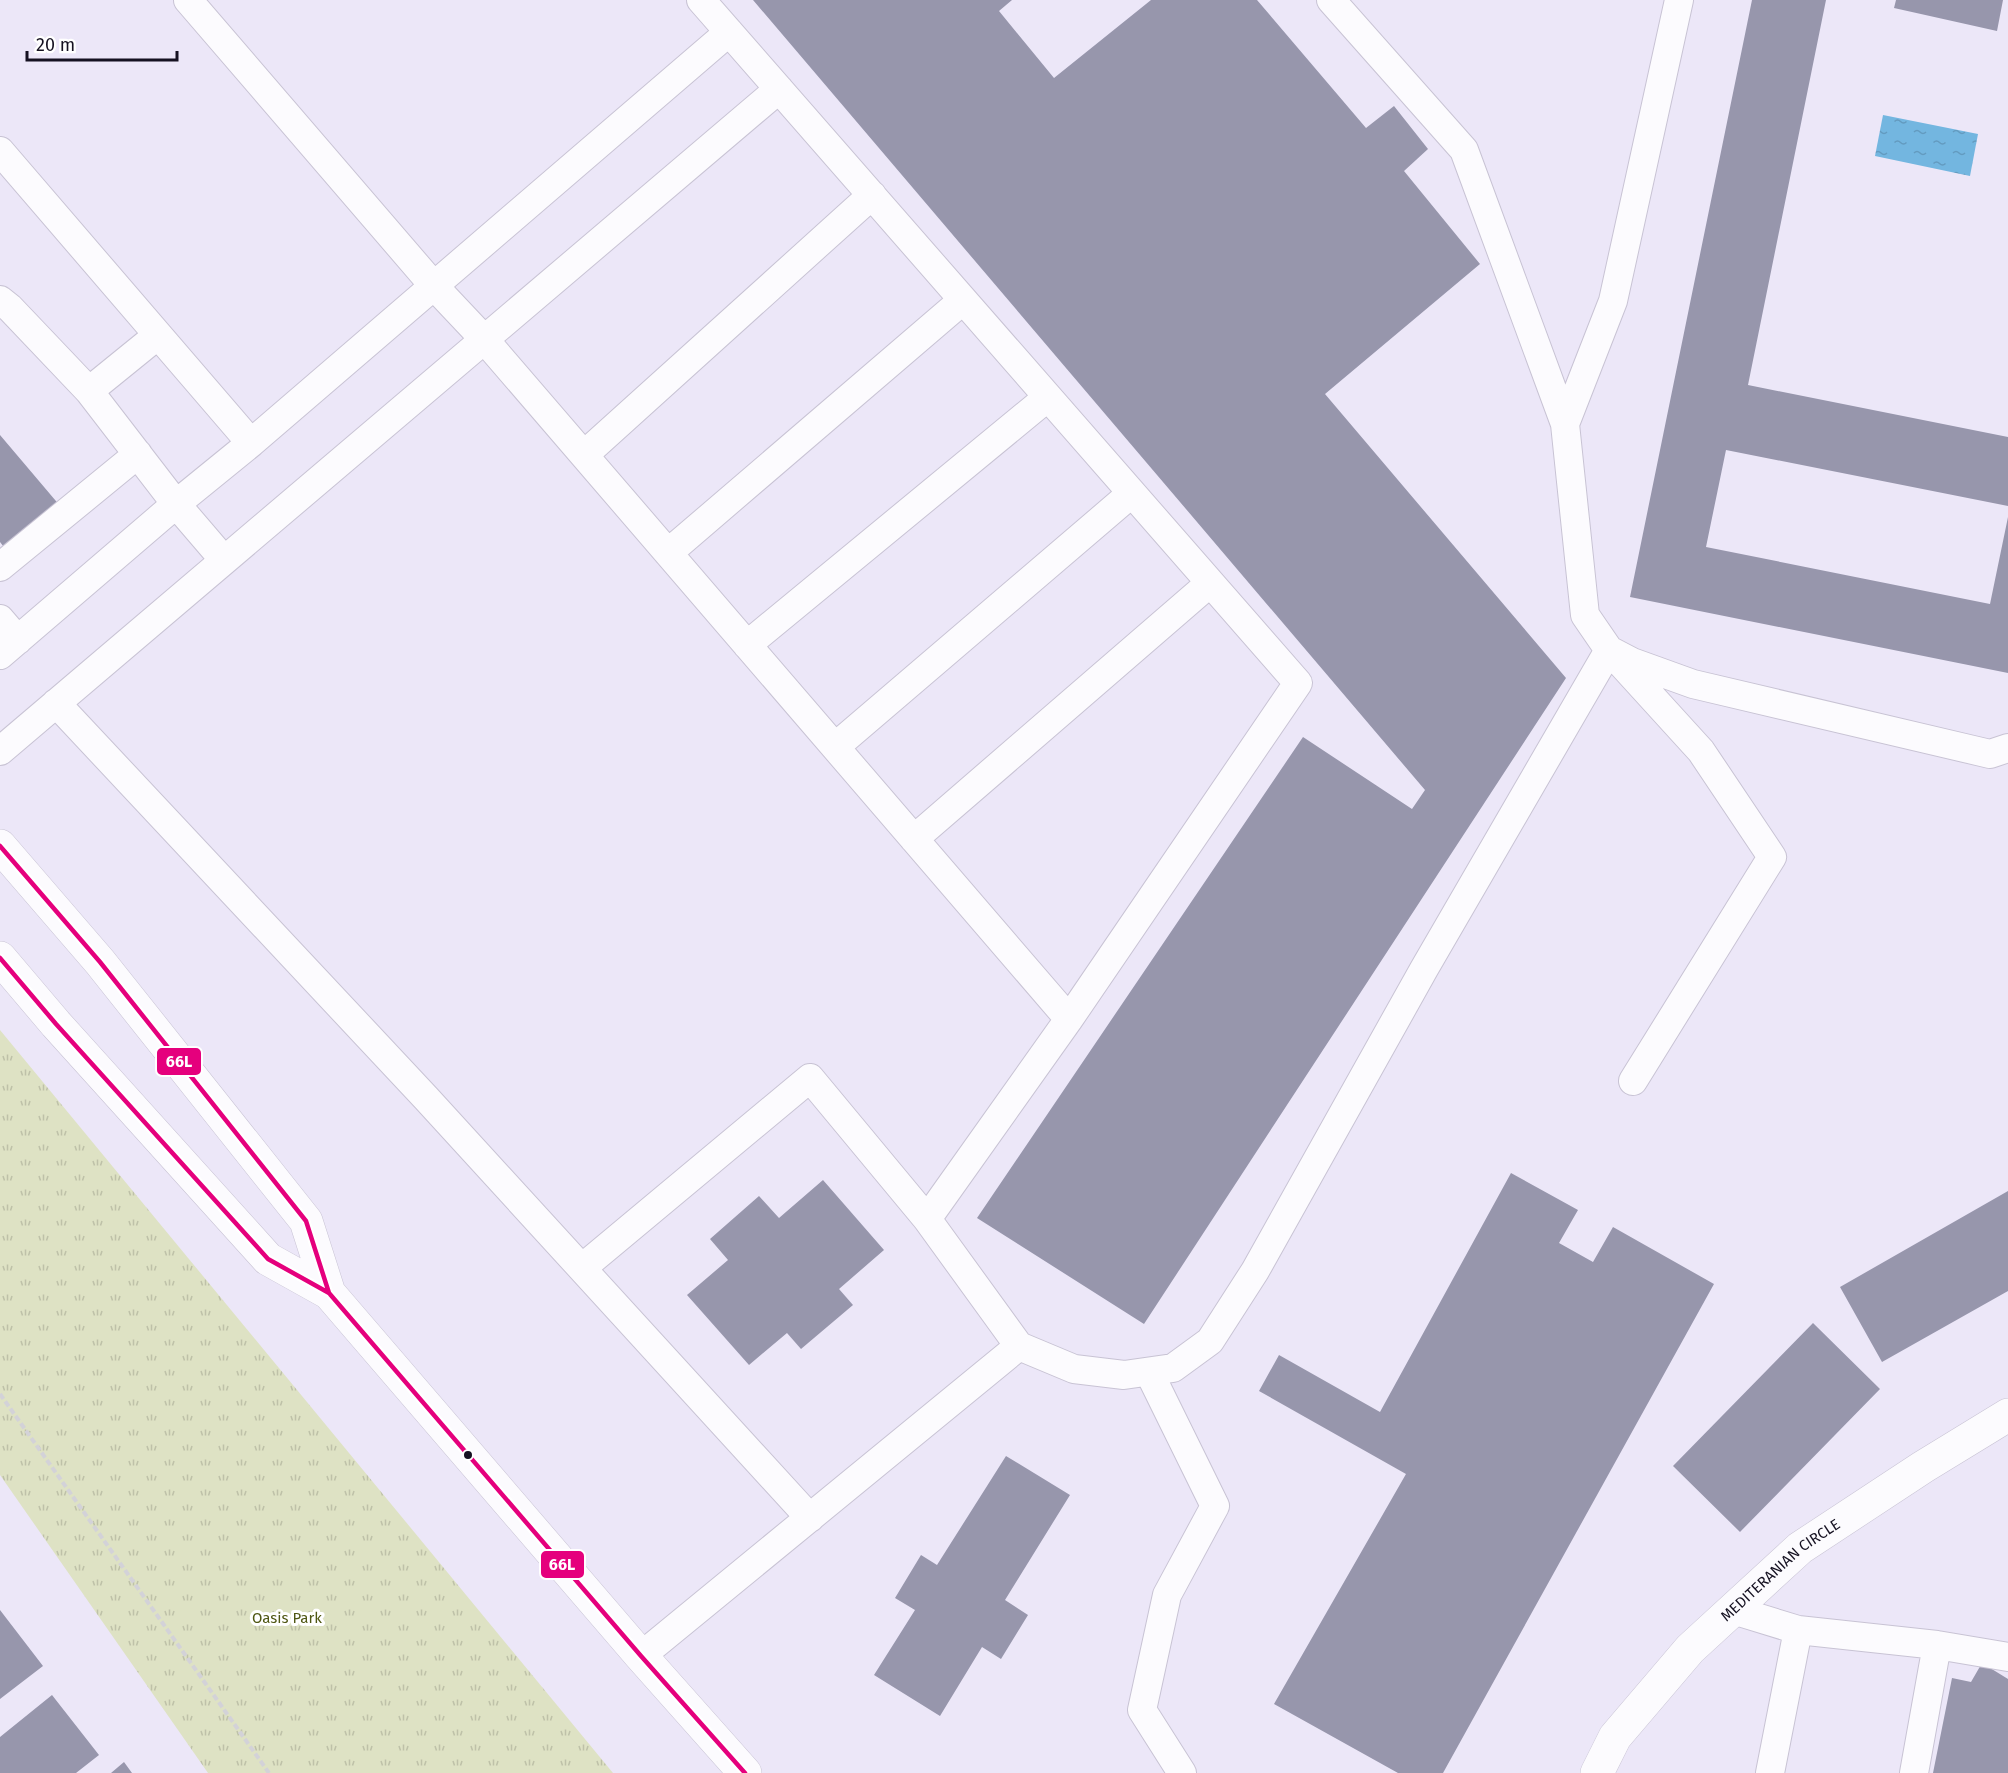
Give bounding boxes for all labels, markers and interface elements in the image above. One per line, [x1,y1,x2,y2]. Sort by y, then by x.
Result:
scale bar [27,24,177,62]
text: 20 m [36,34,75,56]
line badge: 66L [156,1047,202,1076]
text: 66L [166,1052,192,1071]
unlabelled marker [462,1449,474,1461]
street label: MEDITERANIAN CIRCLE [1717,1515,1843,1625]
line badge: 66L [540,1550,585,1579]
text: 66L [549,1555,575,1574]
park label: Oasis Park [252,1609,322,1627]

